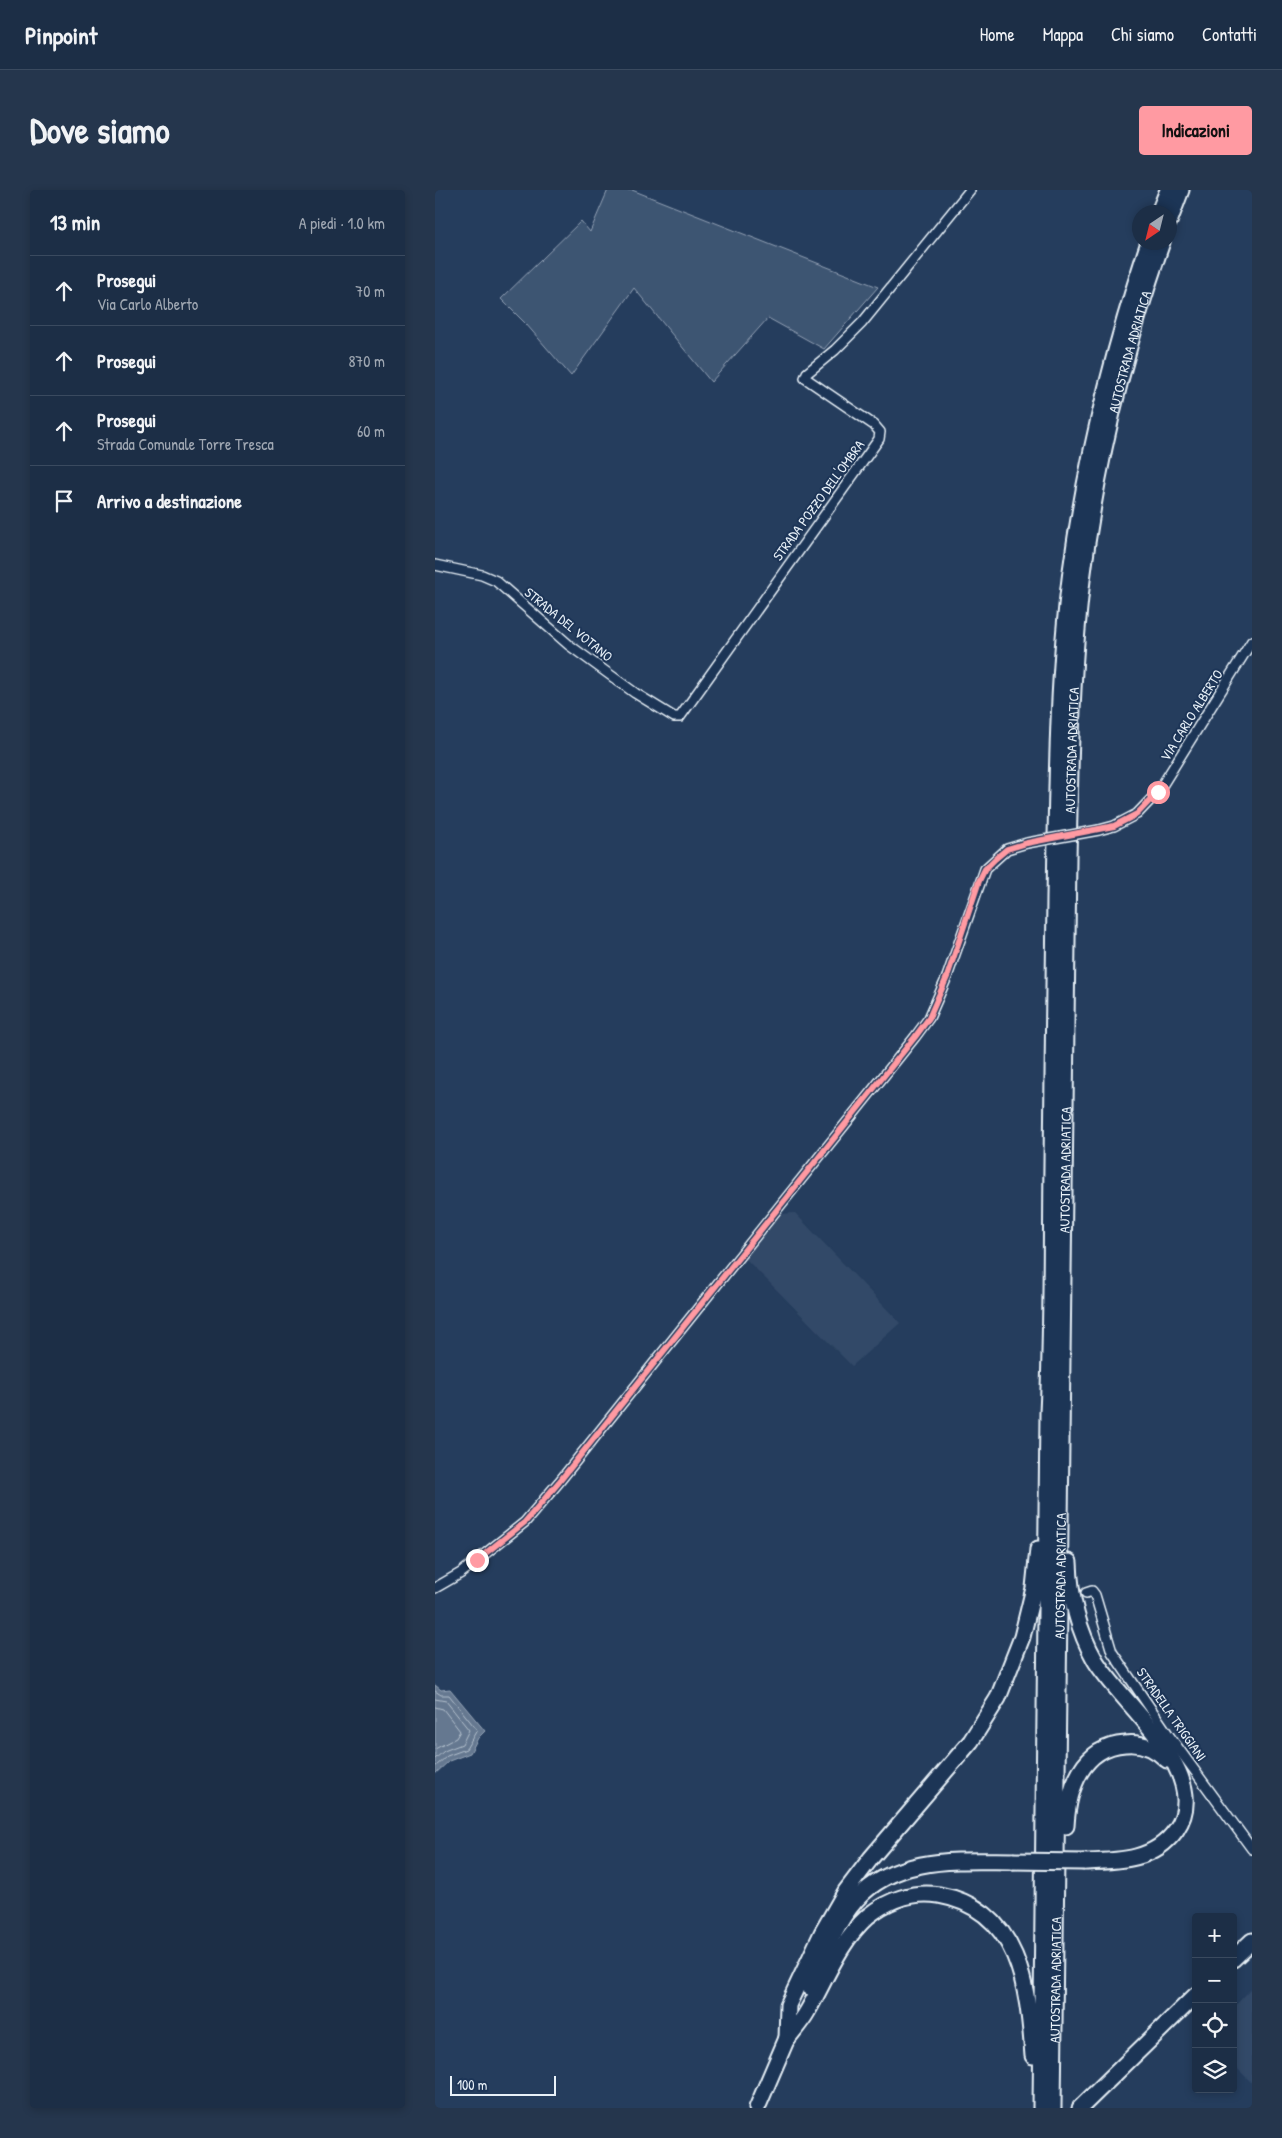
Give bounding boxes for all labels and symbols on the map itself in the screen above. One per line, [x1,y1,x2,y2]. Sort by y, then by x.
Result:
north arrow [1132,205,1177,250]
street label: AUTOSTRADA ADRIATICA [1103,288,1155,415]
street label: STRADA POZZO DELL'OMBRA [768,436,868,564]
street label: STRADA DEL VOTANO [521,583,617,666]
street label: VIA CARLO ALBERTO [1155,666,1227,764]
street label: AUTOSTRADA ADRIATICA [1059,686,1083,813]
route start [1147,781,1170,804]
street label: AUTOSTRADA ADRIATICA [1054,1107,1075,1233]
street label: AUTOSTRADA ADRIATICA [1049,1513,1070,1639]
route end [466,1549,489,1572]
street label: STRADELLA TRIGGIANI [1133,1664,1211,1764]
street label: AUTOSTRADA ADRIATICA [1044,1917,1065,2043]
scale bar [450,2073,556,2096]

